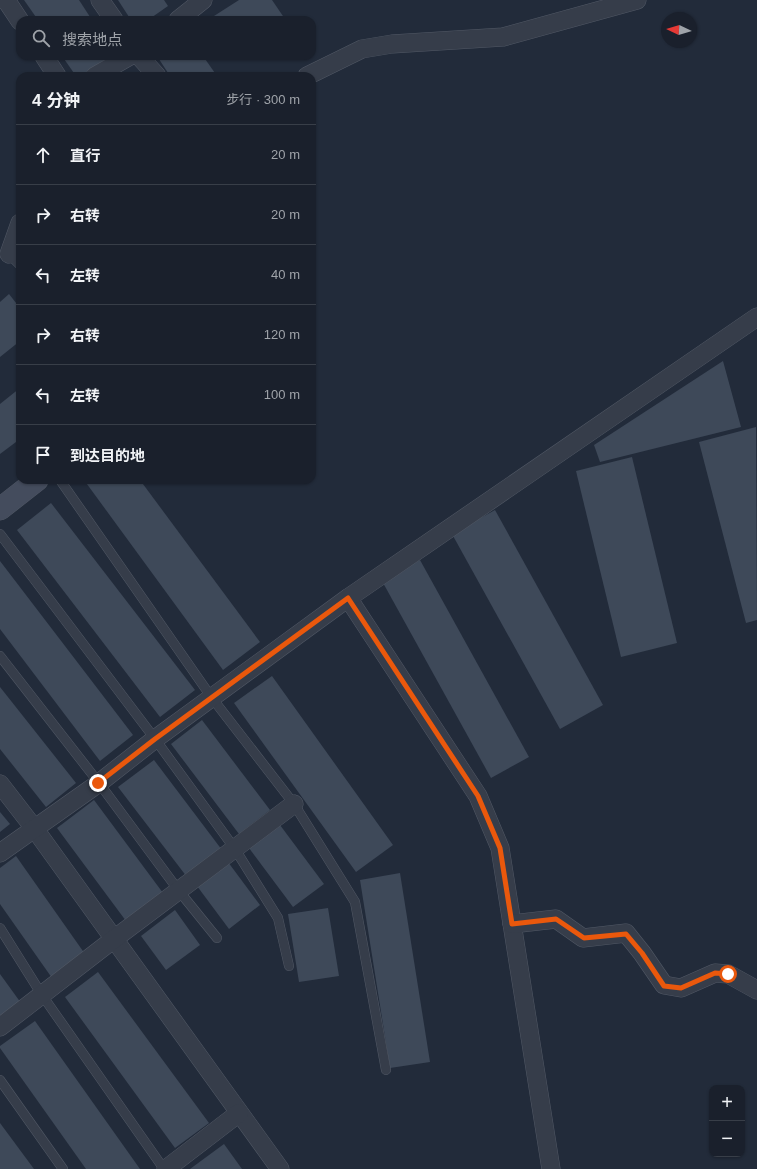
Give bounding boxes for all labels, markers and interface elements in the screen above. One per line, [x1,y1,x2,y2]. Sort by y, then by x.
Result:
north arrow [661,12,697,48]
search box [16,16,316,60]
icon: search [30,27,52,49]
text: 搜索地点 [62,31,122,48]
text: 4 分钟 [32,91,80,110]
text: 步行 · 300 m [226,92,300,107]
icon: ahead [32,144,54,166]
text: 直行 [70,147,100,164]
text: 20 m [271,147,300,162]
icon: right [32,204,54,226]
text: 右转 [70,207,100,224]
text: 20 m [271,207,300,222]
icon: left [32,264,54,286]
text: 左转 [70,267,100,284]
text: 40 m [271,267,300,282]
icon: right [32,324,54,346]
text: 右转 [70,327,100,344]
text: 120 m [264,327,300,342]
icon: left [32,384,54,406]
text: 左转 [70,387,100,404]
text: 100 m [264,387,300,402]
icon: arrive [32,444,54,466]
text: 到达目的地 [70,447,145,464]
route end [89,774,107,792]
route start [719,965,737,983]
map controls [709,1085,745,1157]
button: + [709,1085,745,1121]
button: − [709,1121,745,1157]

